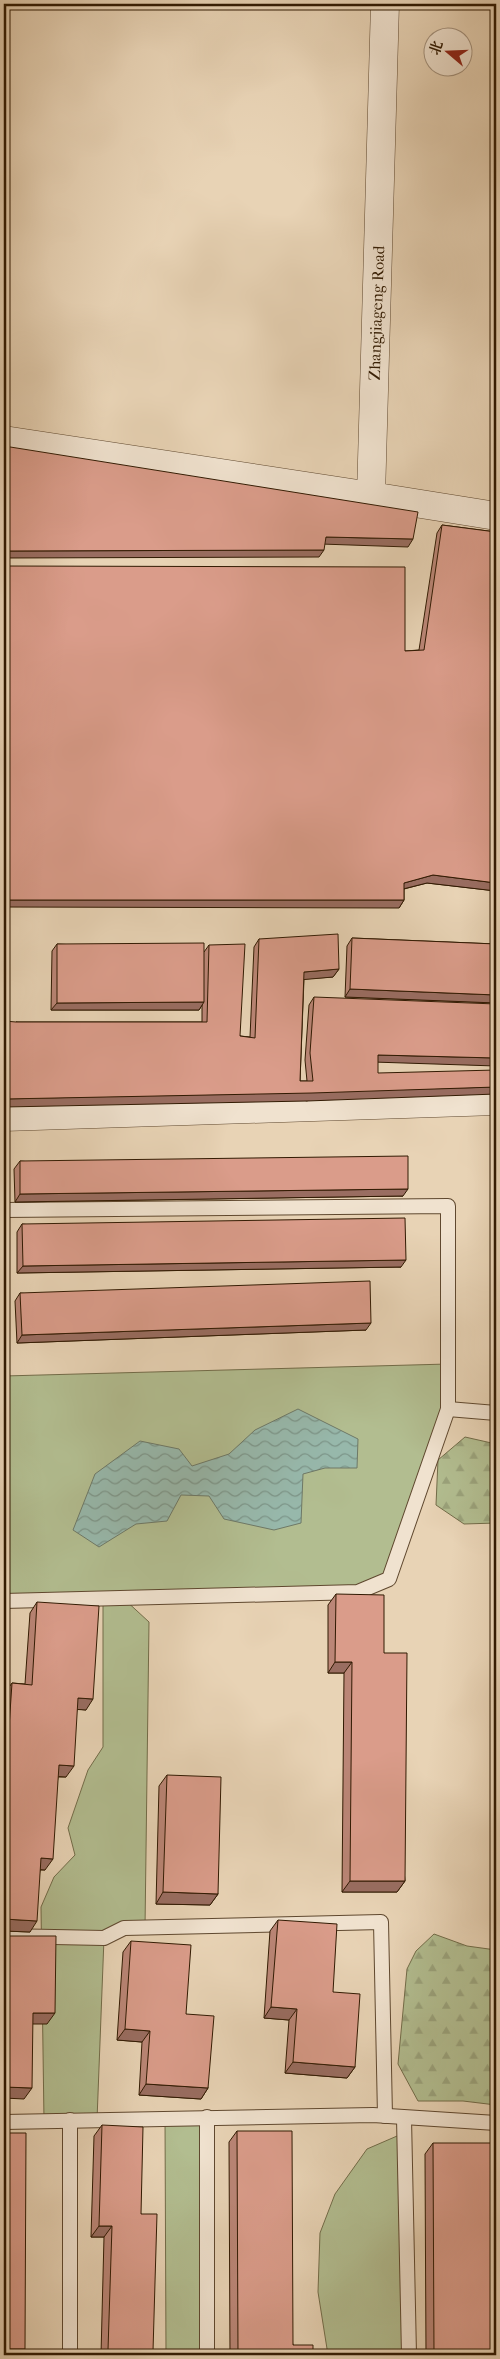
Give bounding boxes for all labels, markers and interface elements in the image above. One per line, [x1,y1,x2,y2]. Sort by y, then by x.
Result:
north arrow [422,28,472,78]
text: 北 [426,39,446,57]
street label: Zhangjiageng Road [365,245,388,381]

